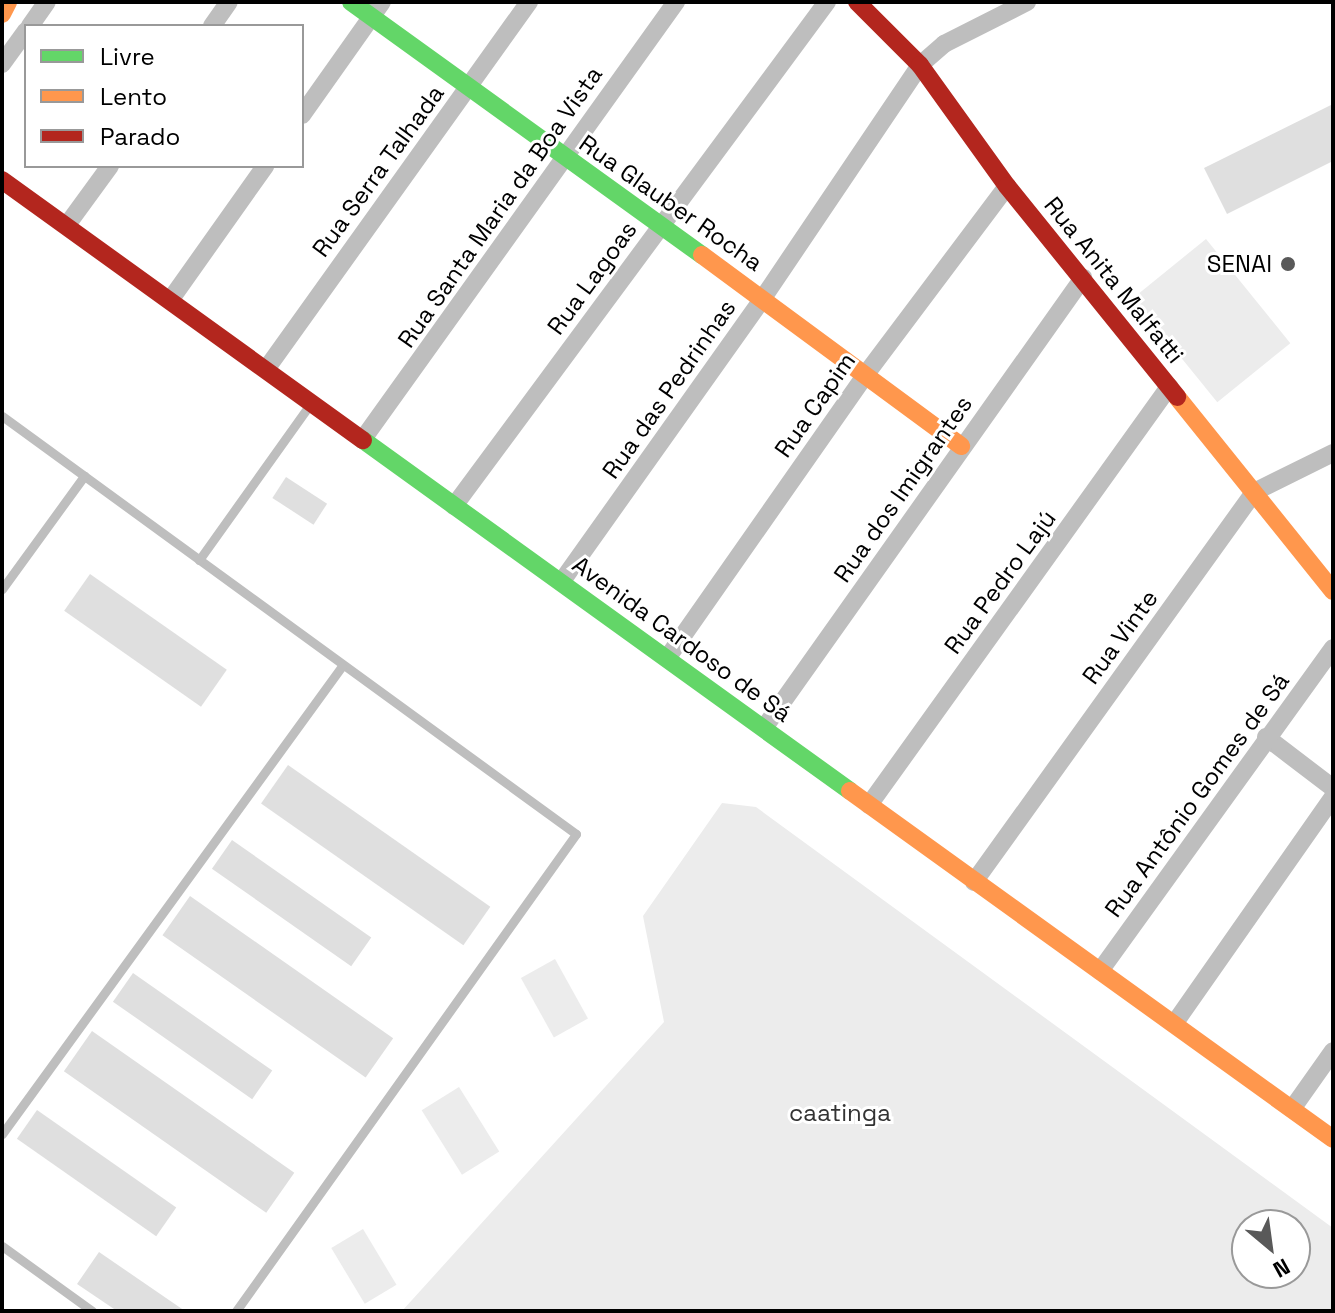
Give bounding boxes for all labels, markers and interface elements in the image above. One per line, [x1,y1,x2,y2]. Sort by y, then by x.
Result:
legend [24,24,304,168]
text: Livre [100,41,155,72]
street label: Rua Santa Maria da Boa Vista [392,61,608,353]
street label: Rua Serra Talhada [306,79,450,263]
text: Lento [100,81,167,112]
text: Parado [100,121,180,152]
street label: Rua Glauber Rocha [574,129,768,277]
street label: Rua Anita Malfatti [1038,191,1190,369]
street label: Rua Lagoas [541,216,643,340]
place label: SENAI [1207,250,1272,278]
marker: SENAI [1279,255,1297,273]
street label: Rua das Pedrinhas [596,294,742,484]
street label: Rua Capim [769,347,861,463]
street label: Rua dos Imigrantes [828,390,978,588]
street label: Rua Pedro Lajú [938,505,1062,659]
street label: Avenida Cardoso de Sá [567,550,797,728]
street label: Rua Vinte [1076,584,1164,690]
street label: Rua Antônio Gomes de Sá [1099,667,1295,923]
park label: caatinga [789,1099,891,1127]
north arrow [1231,1209,1311,1289]
text: N [1268,1252,1295,1284]

